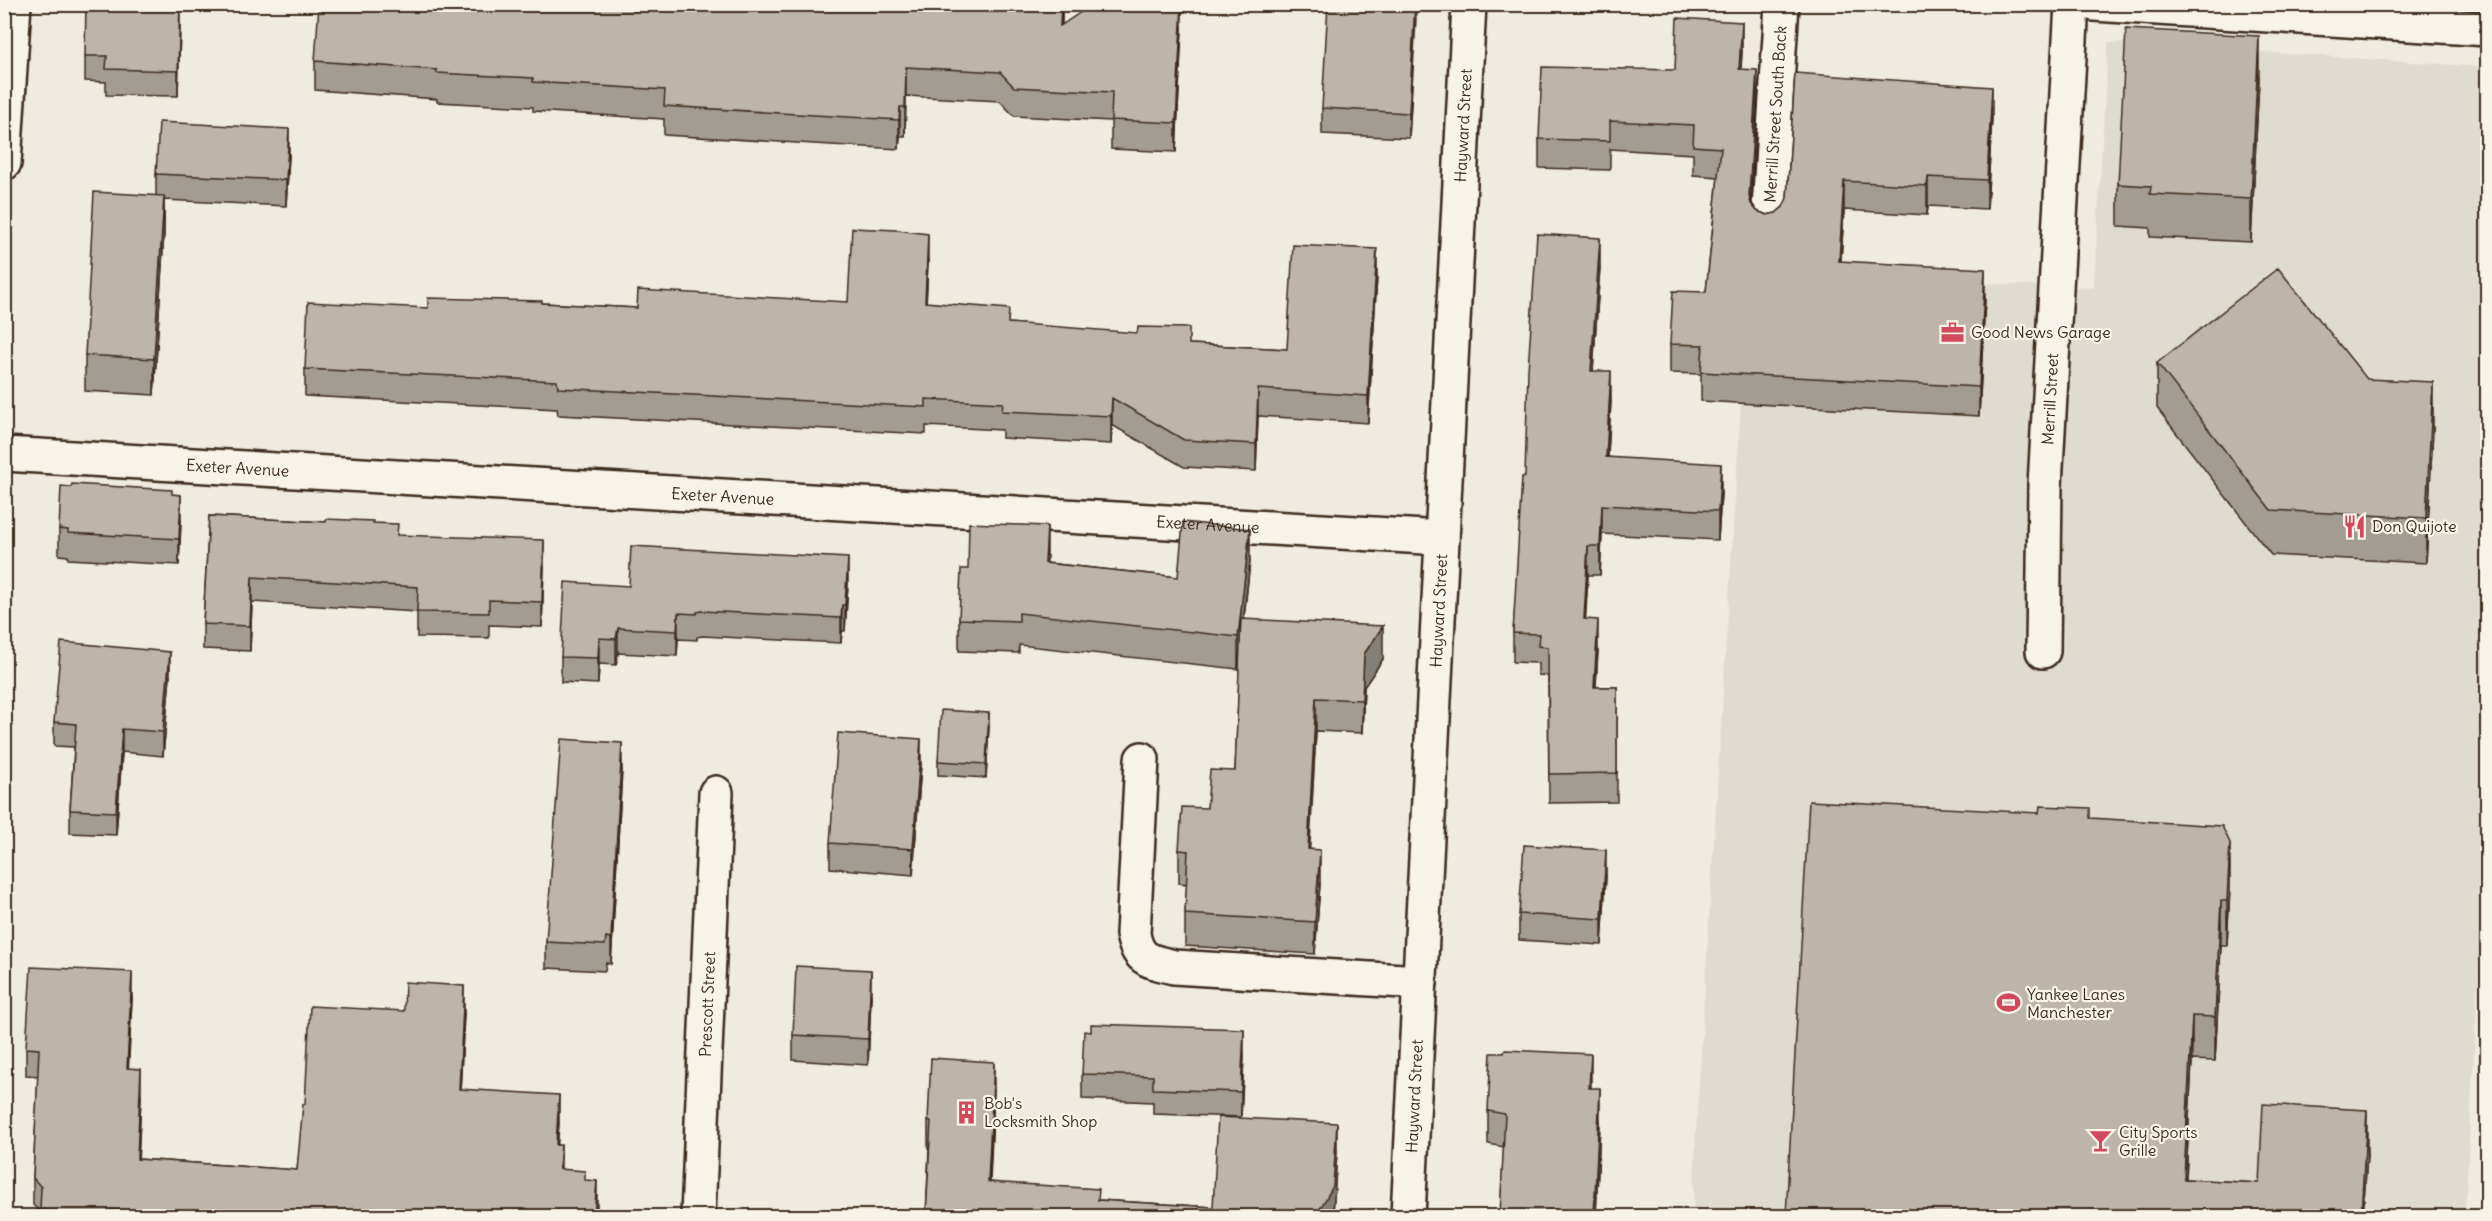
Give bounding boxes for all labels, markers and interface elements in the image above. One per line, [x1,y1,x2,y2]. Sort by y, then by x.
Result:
street label: Merrill Street South Back [1759,25,1791,203]
street label: Hayward Street [1450,67,1476,183]
office icon: Good News Garage [1940,319,1966,345]
place label: Good News Garage [1971,322,2111,342]
street label: Merrill Street [2037,352,2062,446]
street label: Exeter Avenue [186,455,290,481]
street label: Exeter Avenue [671,483,775,509]
street label: Exeter Avenue [1156,511,1260,537]
restaurant icon: Don Quijote [2341,513,2367,539]
place label: Don Quijote [2372,516,2457,536]
street label: Hayward Street [1426,553,1451,668]
street label: Prescott Street [695,950,719,1058]
place label: Yankee Lanes Manchester [2027,984,2125,1022]
sports icon: Yankee Lanes Manchester [1996,990,2022,1016]
street label: Hayward Street [1401,1038,1427,1153]
place label: Bob's Locksmith Shop [984,1093,1097,1131]
building icon: Bob's Locksmith Shop [953,1099,979,1125]
place label: City Sports Grille [2119,1122,2198,1160]
bar icon: City Sports Grille [2088,1128,2114,1154]

